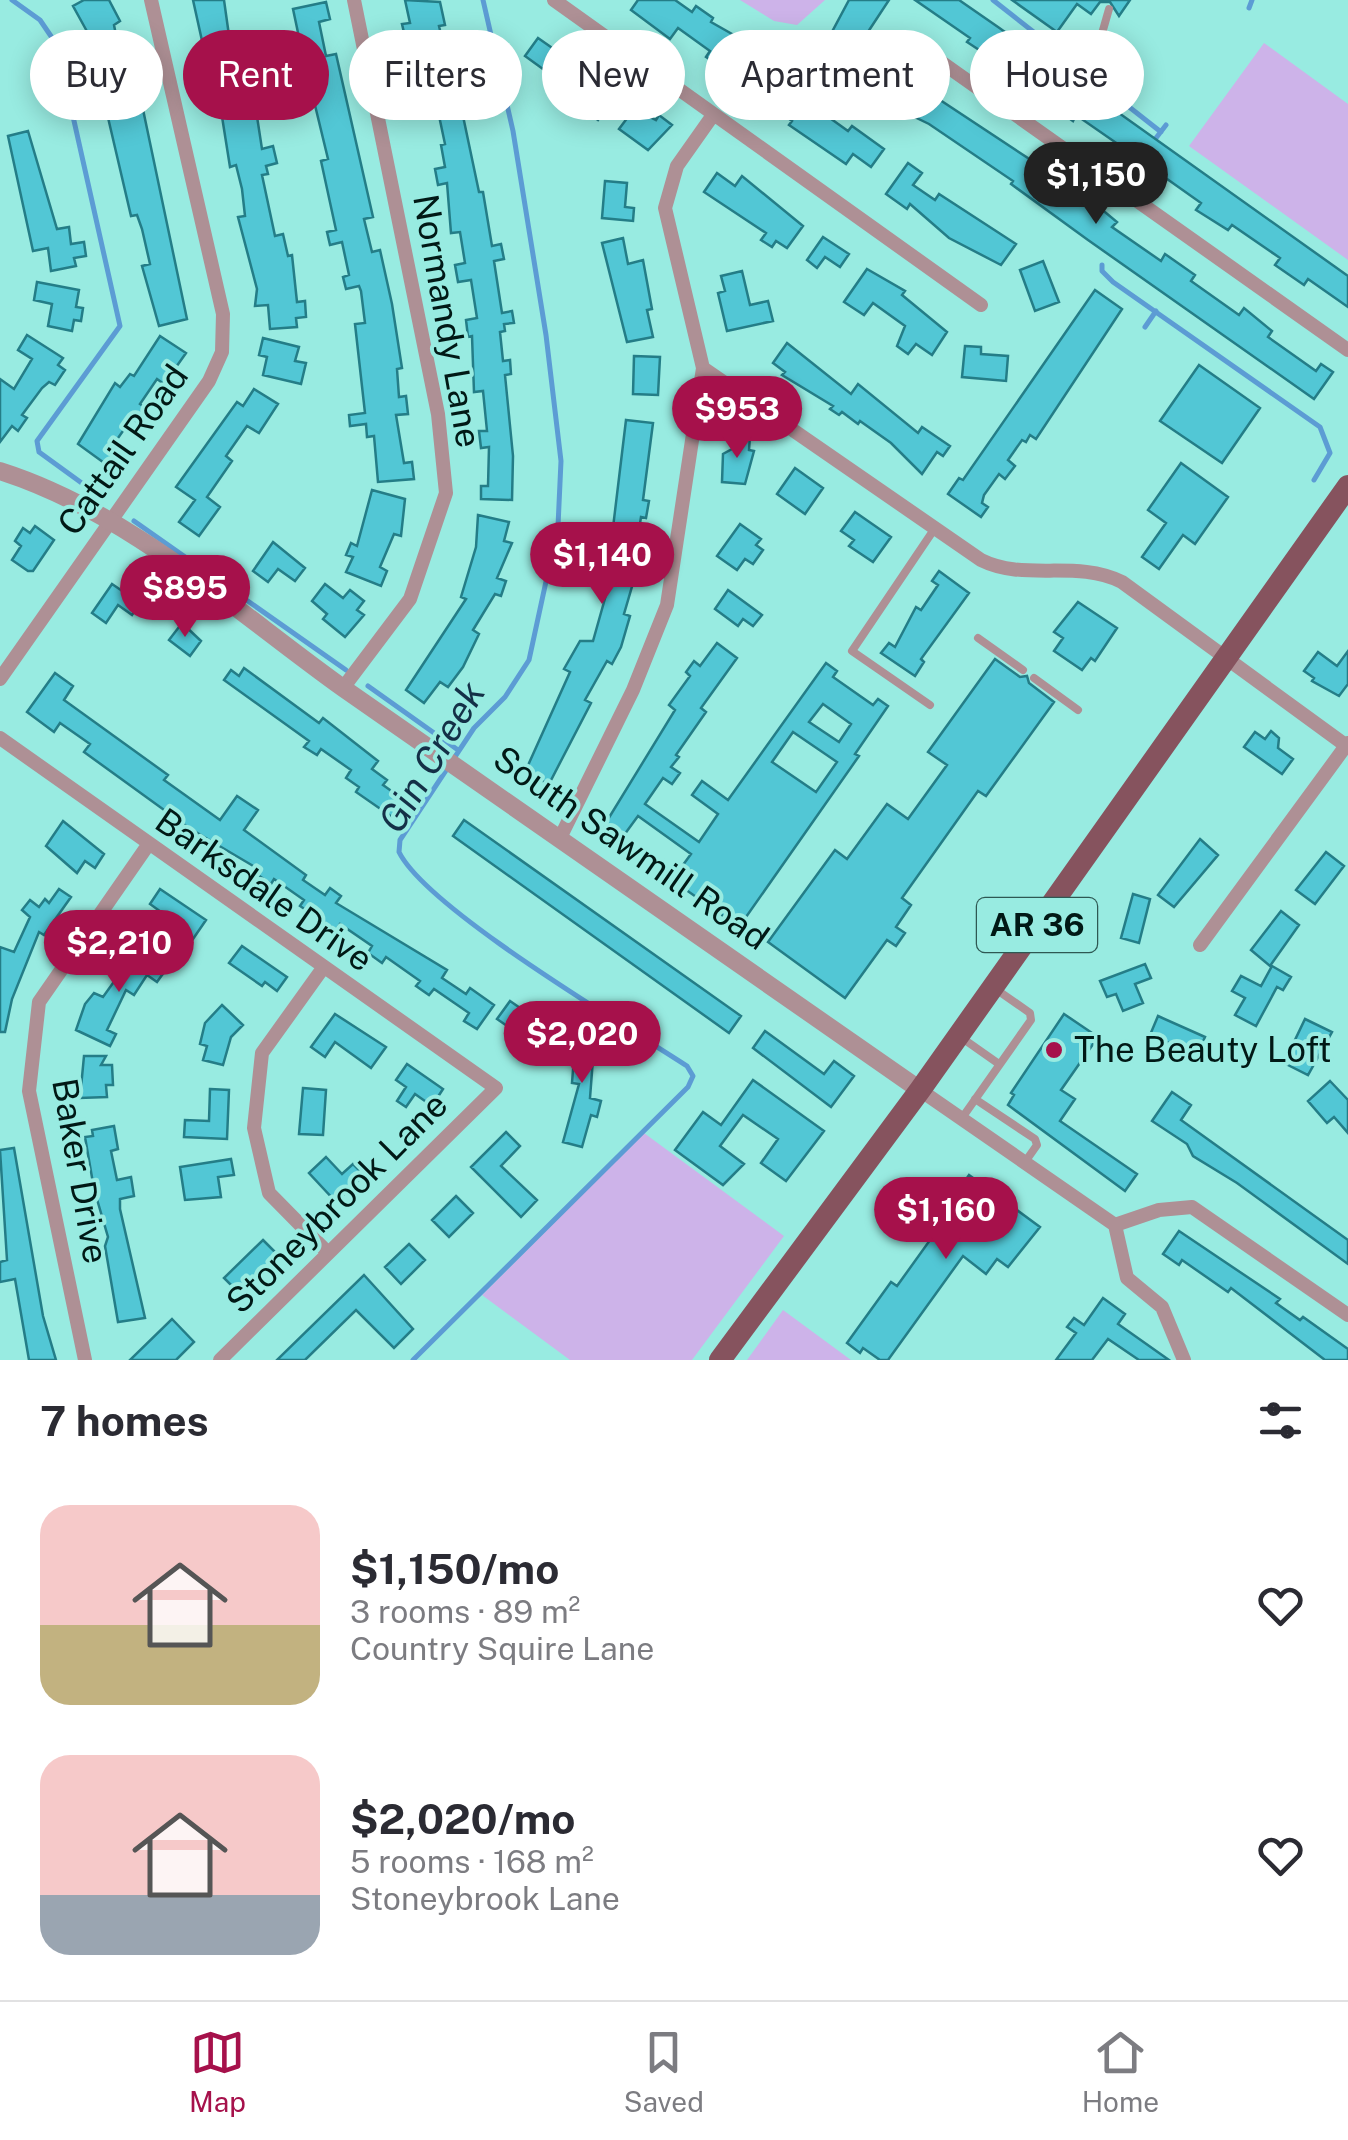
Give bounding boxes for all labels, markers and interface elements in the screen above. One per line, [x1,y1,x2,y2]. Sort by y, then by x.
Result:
chip: Buy [30,30,163,120]
chip: Rent [183,30,329,120]
chip: Filters [349,30,522,120]
chip: New [542,30,685,120]
chip: Apartment [705,30,950,120]
chip: House [970,30,1144,120]
pin: $1,150 [1015,142,1177,227]
text: $1,150 [1046,156,1146,193]
street label: Normandy Lane [405,191,490,451]
street label: Cattail Road [49,357,196,543]
pin: $953 [678,376,796,461]
text: $953 [694,390,780,427]
pin: $1,140 [521,522,683,607]
text: $1,140 [552,536,652,573]
pin: $895 [126,555,244,640]
text: $895 [142,569,228,606]
water label: Gin Creek [369,673,494,840]
street label: South Sawmill Road [486,737,777,958]
street label: Barksdale Drive [148,800,381,980]
road number: AR 36 [977,898,1097,952]
pin: $2,210 [38,910,200,995]
text: $2,210 [66,924,172,961]
pin: $2,020 [501,1001,663,1086]
text: $2,020 [526,1015,638,1052]
place label: The Beauty Loft [1074,1029,1332,1070]
marker: The Beauty Loft [1043,1039,1065,1061]
street label: Baker Drive [44,1075,117,1267]
street label: Stoneybrook Lane [218,1084,456,1322]
pin: $1,160 [865,1177,1027,1262]
text: $1,160 [896,1191,996,1228]
icon: filters [1253,1393,1308,1448]
text: 7 homes [40,1396,209,1445]
text: $1,150/mo [350,1544,559,1593]
icon: home [120,1545,240,1665]
icon: heart [1253,1578,1308,1633]
text: 3 rooms · 89 m² [350,1593,580,1630]
text: Country Squire Lane [350,1630,654,1667]
text: $2,020/mo [350,1794,575,1843]
icon: home [120,1795,240,1915]
icon: heart [1253,1828,1308,1883]
text: 5 rooms · 168 m² [350,1843,594,1880]
text: Stoneybrook Lane [350,1880,620,1917]
tab: Map [189,2025,246,2118]
tab: Saved [624,2025,704,2118]
tab: Home [1082,2025,1159,2118]

